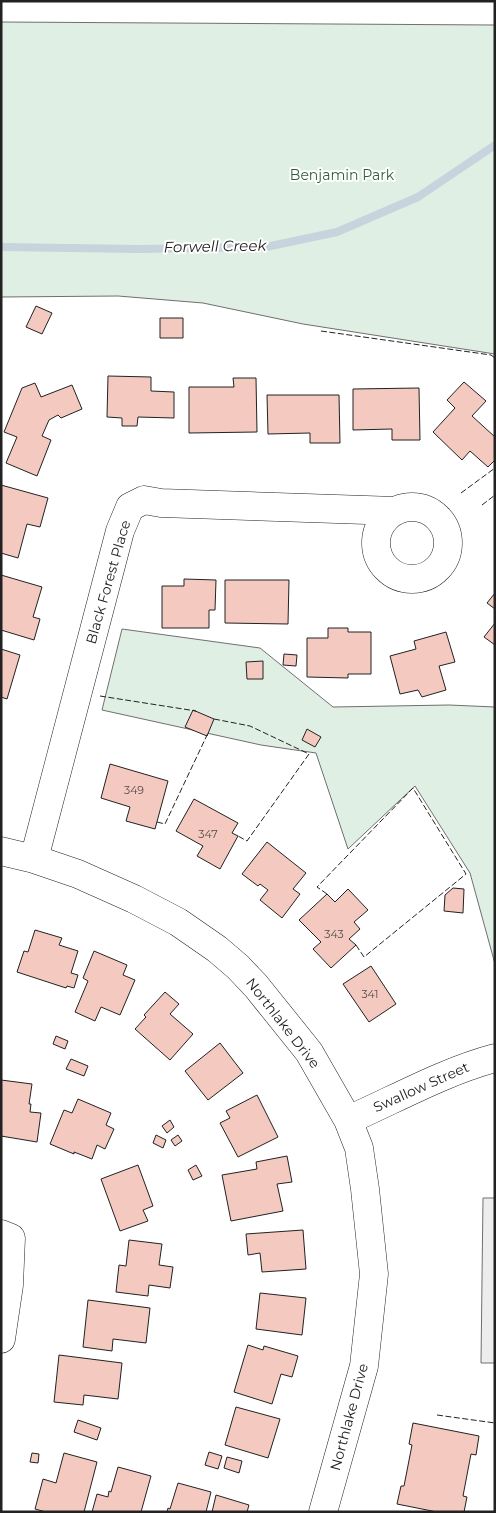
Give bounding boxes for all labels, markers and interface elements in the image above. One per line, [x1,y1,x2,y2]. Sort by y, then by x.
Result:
park label: Benjamin Park [290,166,395,184]
water label: Forwell Creek [164,236,268,256]
street label: Black Forest Place [82,518,134,646]
house number: 349 [124,783,144,797]
house number: 347 [198,827,218,841]
house number: 343 [324,927,344,941]
street label: Northlake Drive [242,974,324,1072]
house number: 341 [361,987,379,1001]
street label: Swallow Street [370,1058,472,1116]
street label: Northlake Drive [326,1362,372,1472]

